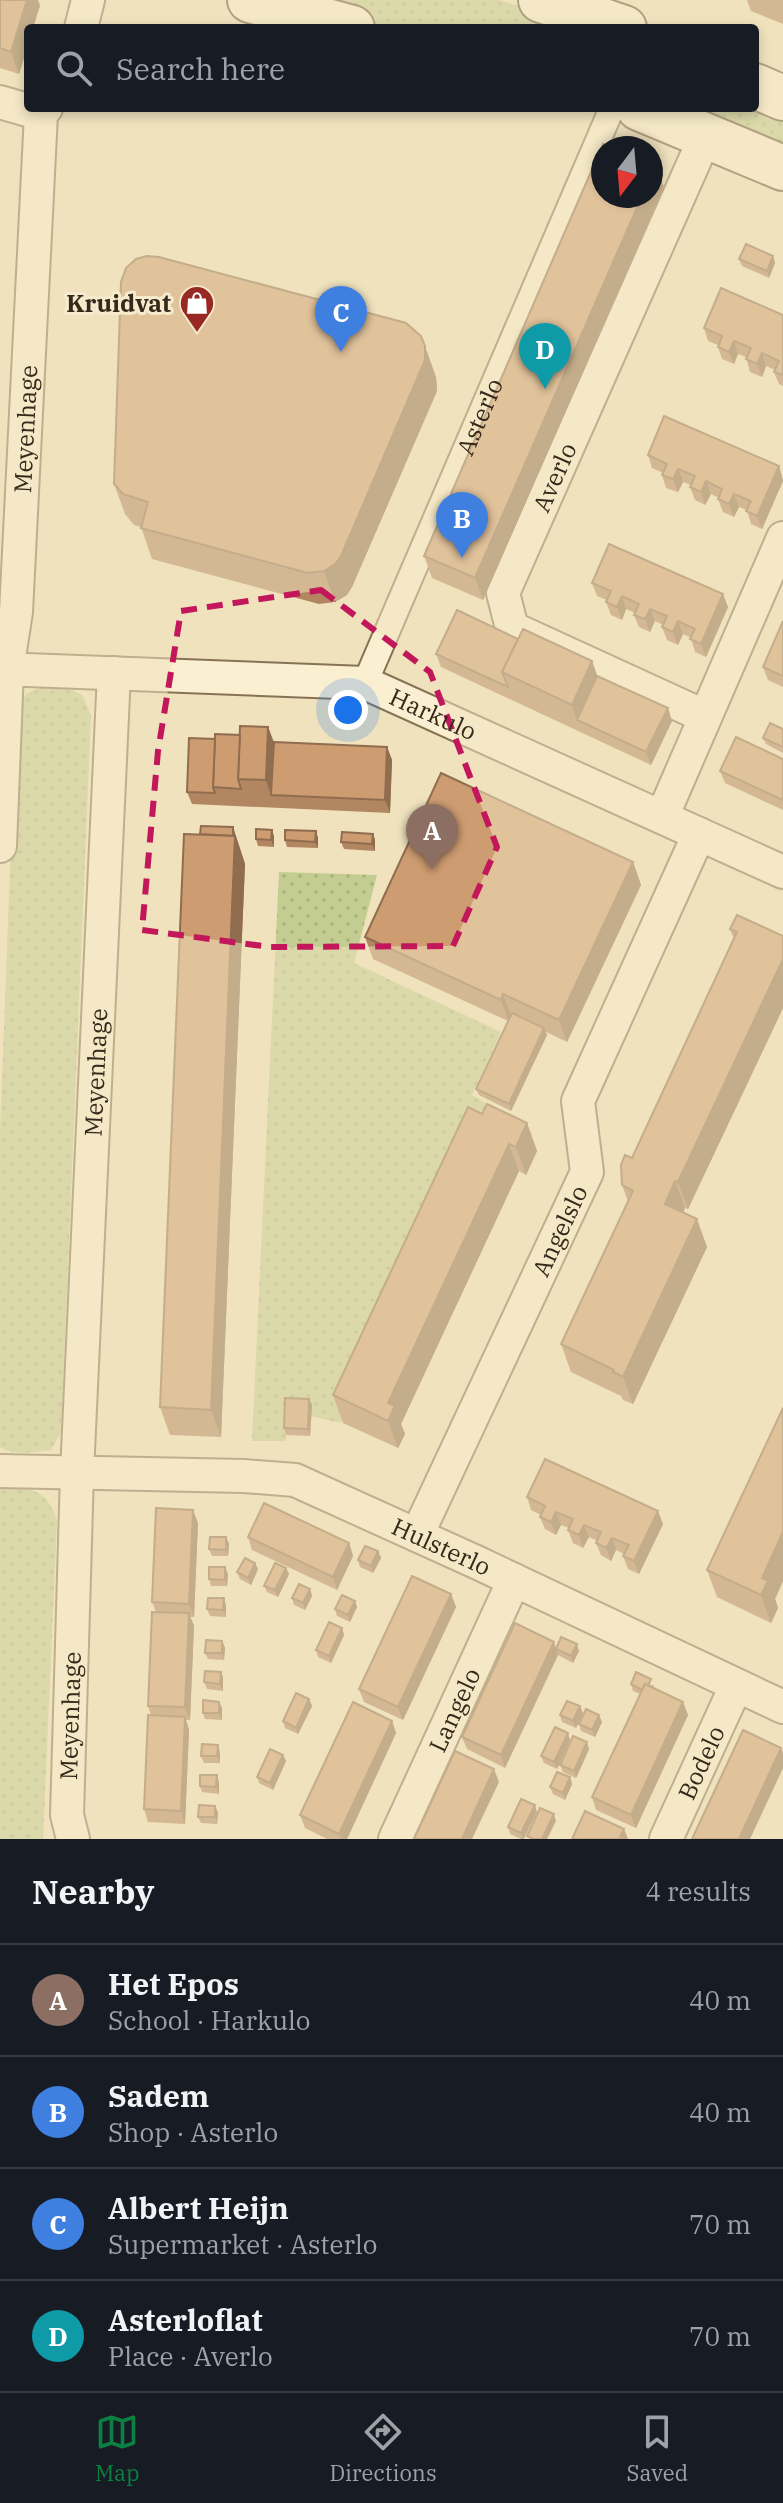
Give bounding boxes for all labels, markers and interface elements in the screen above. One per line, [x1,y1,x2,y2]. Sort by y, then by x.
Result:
search box [24,24,759,112]
icon: search [52,46,96,90]
text: Search here [116,49,285,88]
north arrow [591,136,663,208]
shop icon: Kruidvat [178,284,216,334]
pin: C [315,286,367,352]
place label: Kruidvat [66,287,171,319]
pin: D [519,323,571,389]
street label: Meyenhage [6,364,44,494]
street label: Asterlo [449,373,510,460]
street label: Averlo [525,437,584,517]
pin: B [436,492,488,558]
street label: Harkulo [385,680,482,747]
your location [328,690,368,730]
pin: A [406,804,458,870]
street label: Meyenhage [77,1008,114,1137]
street label: Angelslo [524,1180,595,1282]
street label: Hulsterlo [387,1510,496,1583]
street label: Meyenhage [52,1651,88,1780]
street label: Langelo [421,1663,487,1757]
street label: Bodelo [670,1720,732,1805]
text: Nearby [32,1869,154,1913]
text: 4 results [645,1874,751,1908]
text: Het Epos [108,1964,239,2003]
text: A [49,1983,67,2017]
text: 40 m [689,1983,751,2017]
text: School · Harkulo [108,2003,310,2037]
text: Sadem [108,2076,209,2115]
text: B [49,2095,67,2129]
text: 40 m [689,2095,751,2129]
text: Shop · Asterlo [108,2115,278,2149]
text: Albert Heijn [108,2188,289,2227]
text: C [49,2207,67,2241]
text: 70 m [689,2207,751,2241]
text: Supermarket · Asterlo [108,2227,377,2261]
text: Asterloflat [108,2300,263,2339]
text: D [48,2319,68,2353]
text: 70 m [689,2319,751,2353]
text: Place · Averlo [108,2339,273,2373]
tab: Map [95,2410,140,2487]
tab: Directions [329,2410,437,2487]
tab: Saved [626,2410,688,2487]

